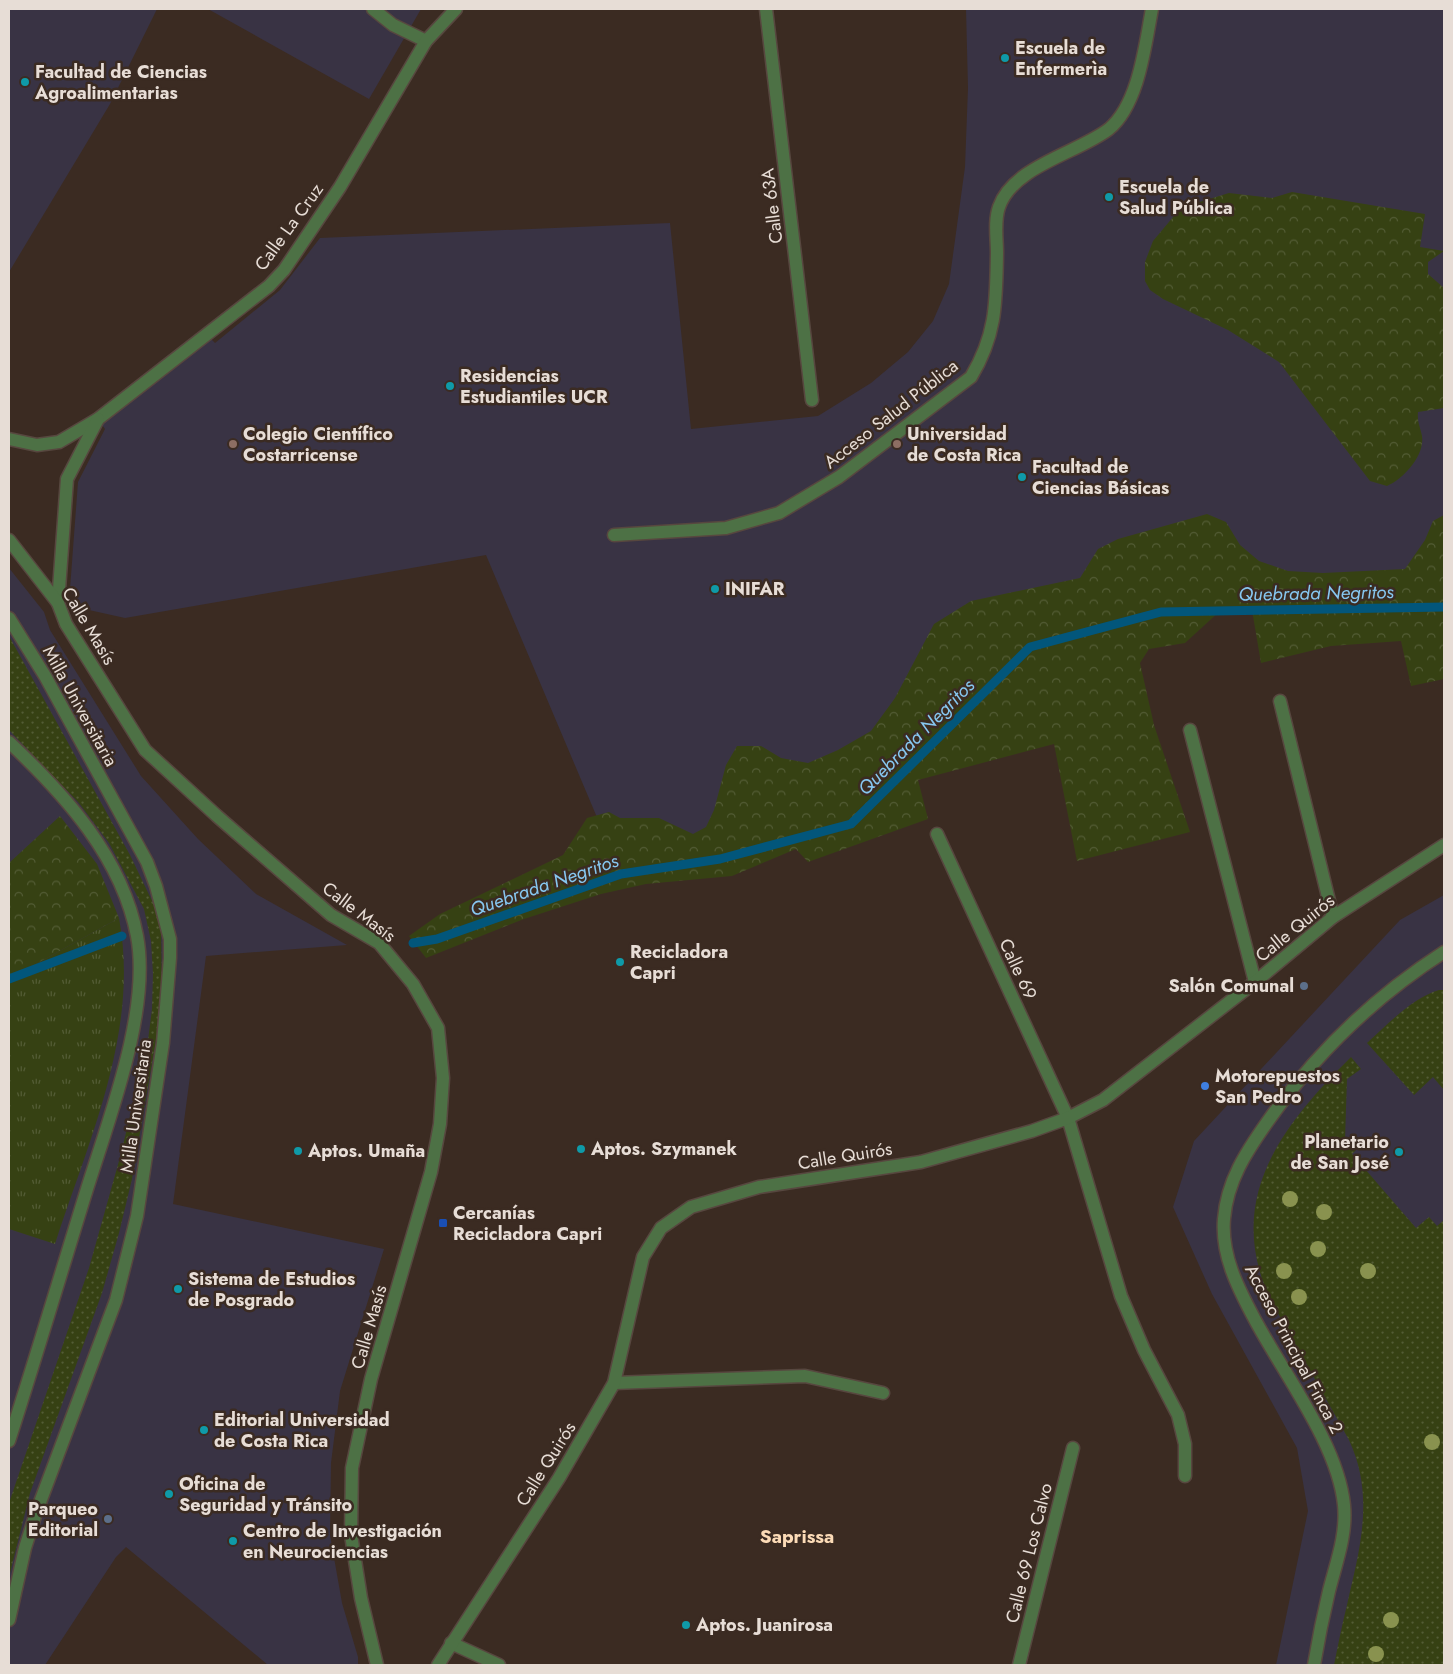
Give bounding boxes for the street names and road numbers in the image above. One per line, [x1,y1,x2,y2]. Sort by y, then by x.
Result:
street label: Calle 63A [754,167,790,245]
street label: Calle La Cruz [248,177,330,276]
street label: Acceso Salud Pública [818,353,964,475]
street label: Calle Masís [56,582,122,670]
street label: Milla Universitaria [36,641,124,771]
street label: Calle Masís [317,876,401,948]
street label: Calle Quirós [1250,888,1340,968]
street label: Calle 69 [993,934,1043,1004]
street label: Milla Universitaria [114,1038,158,1174]
street label: Calle Quirós [796,1136,894,1176]
street label: Acceso Principal Finca 2 [1238,1260,1350,1438]
street label: Calle Masís [345,1282,393,1372]
street label: Calle Quirós [510,1417,582,1511]
street label: Calle 69 Los Calvo [999,1480,1059,1626]

